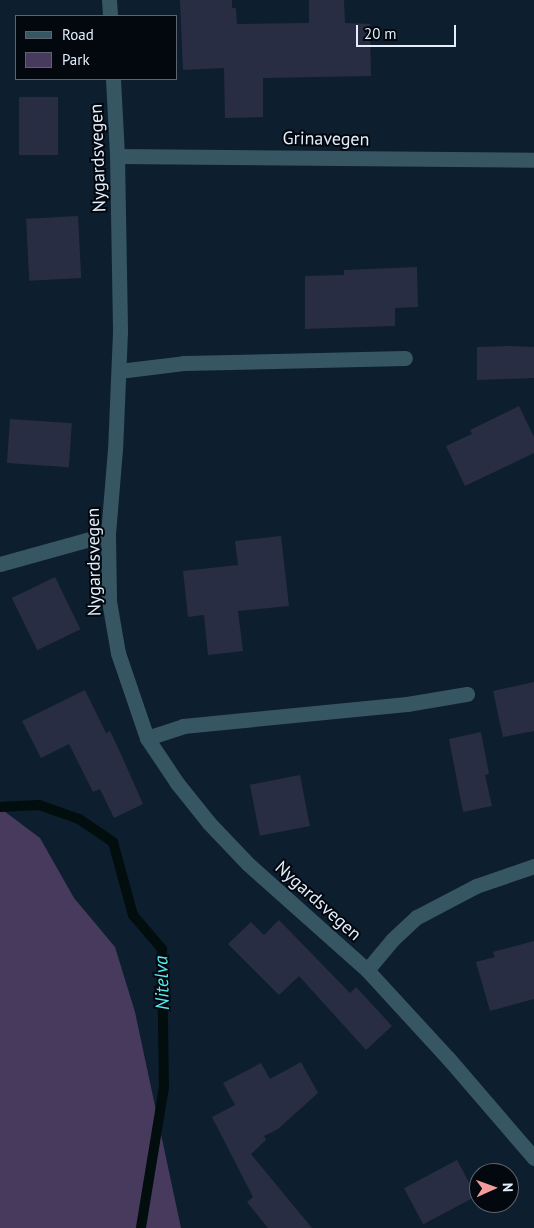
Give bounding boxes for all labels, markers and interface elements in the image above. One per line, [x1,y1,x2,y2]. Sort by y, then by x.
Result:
legend [15,15,178,80]
scale bar [359,15,459,47]
text: 20 m [364,24,397,43]
text: Road [62,25,94,44]
text: Park [62,50,90,69]
street label: Nygardsvegen [85,103,111,213]
street label: Grinavegen [282,127,370,151]
street label: Nygardsvegen [82,508,106,616]
street label: Nygardsvegen [271,857,365,945]
water label: Nitelva [150,955,174,1011]
north arrow [469,1163,519,1213]
text: N [499,1183,517,1192]

